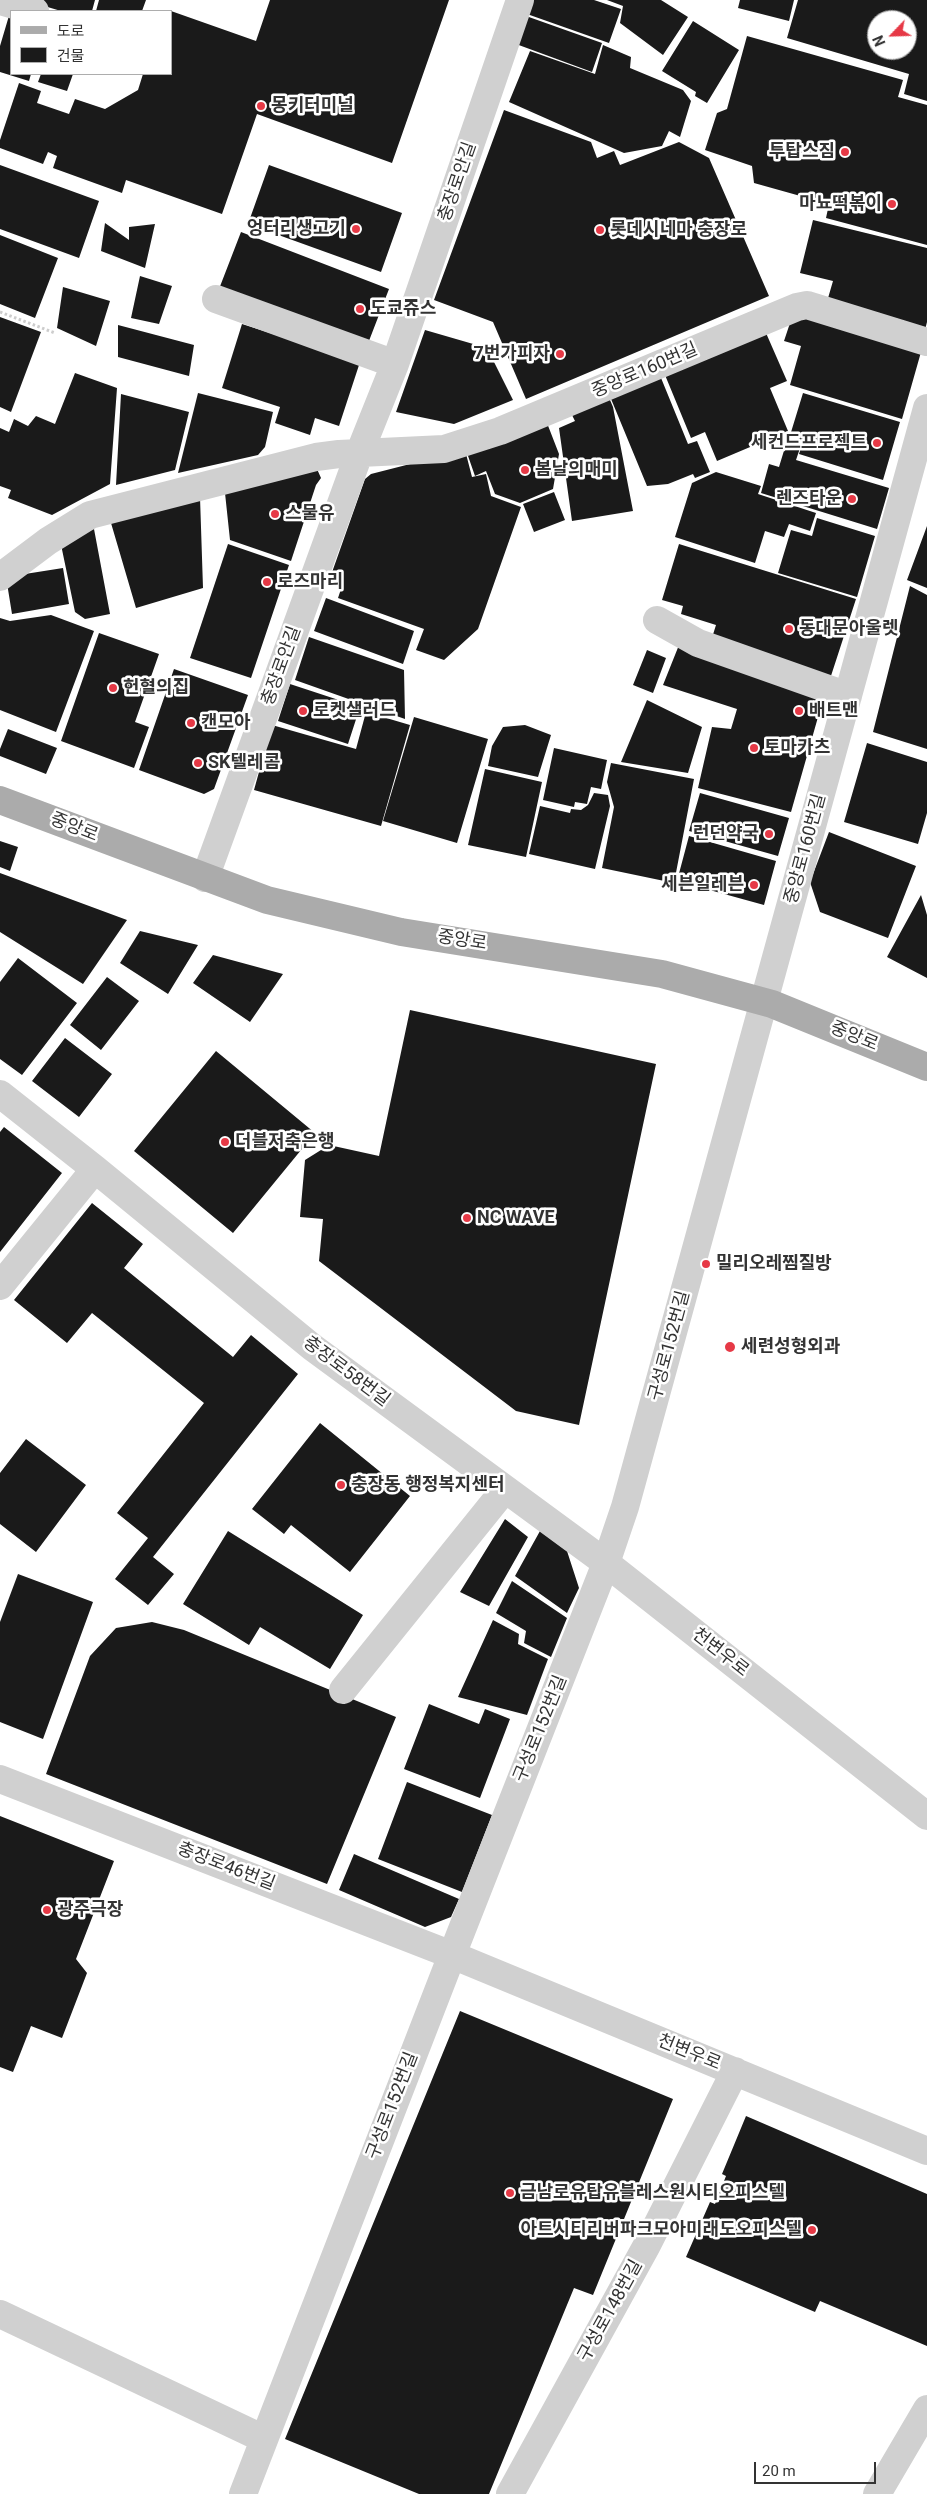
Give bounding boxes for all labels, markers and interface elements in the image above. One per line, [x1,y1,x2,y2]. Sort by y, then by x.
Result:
legend [10,10,172,75]
north arrow [867,10,917,60]
text: 도로 [57,22,85,40]
text: N [870,33,889,48]
text: 건물 [57,47,85,65]
place label: 몽키터미널 [271,95,354,117]
marker: 몽키터미널 [255,100,267,112]
street label: 충장로안길 [434,139,482,225]
place label: 투탑스짐 [769,141,835,163]
marker: 투탑스짐 [839,146,851,158]
place label: 마뇨떡볶이 [799,193,882,215]
marker: 마뇨떡볶이 [886,198,898,210]
place label: 엉터리생고기 [247,218,346,240]
place label: 롯데시네마 충장로 [610,219,747,241]
marker: 엉터리생고기 [350,223,362,235]
marker: 롯데시네마 충장로 [594,224,606,236]
place label: 도쿄쥬스 [370,298,436,320]
marker: 도쿄쥬스 [354,303,366,315]
street label: 중앙로160번길 [589,339,701,403]
place label: 7번가피자 [473,343,550,365]
marker: 7번가피자 [554,348,566,360]
place label: 세컨드프로젝트 [751,432,867,454]
marker: 세컨드프로젝트 [871,437,883,449]
place label: 봄날의매미 [535,459,618,481]
marker: 봄날의매미 [519,464,531,476]
place label: 렌즈타운 [776,488,842,510]
marker: 렌즈타운 [846,493,858,505]
place label: 스물유 [285,503,335,525]
marker: 스물유 [269,508,281,520]
place label: 로즈마리 [277,571,343,593]
marker: 로즈마리 [261,576,273,588]
place label: 동대문아울렛 [799,618,898,640]
street label: 충장로안길 [258,623,306,709]
marker: 동대문아울렛 [783,623,795,635]
place label: 헌혈의집 [123,677,189,699]
marker: 헌혈의집 [107,682,119,694]
place label: 로켓샐러드 [313,700,396,722]
place label: 배트맨 [809,700,859,722]
marker: 로켓샐러드 [297,705,309,717]
marker: 배트맨 [793,705,805,717]
place label: 캔모아 [201,712,251,734]
marker: 캔모아 [185,717,197,729]
place label: 토마카츠 [764,737,830,759]
marker: 토마카츠 [748,742,760,754]
place label: SK텔레콤 [208,752,280,774]
marker: SK텔레콤 [192,757,204,769]
street label: 중앙로160번길 [781,792,831,906]
street label: 중앙로 [47,809,101,847]
place label: 런던약국 [693,823,759,845]
marker: 런던약국 [763,828,775,840]
place label: 세븐일레븐 [661,874,744,896]
marker: 세븐일레븐 [748,879,760,891]
street label: 중앙로 [436,926,488,956]
street label: 중앙로 [827,1018,881,1056]
place label: 더블저축은행 [235,1131,334,1153]
marker: 더블저축은행 [219,1136,231,1148]
place label: NC WAVE [477,1207,555,1229]
marker: NC WAVE [461,1212,473,1224]
place label: 밀리오레찜질방 [716,1253,832,1275]
marker: 밀리오레찜질방 [700,1258,712,1270]
street label: 구성로152번길 [645,1289,695,1403]
street label: 충장로58번길 [298,1332,394,1412]
place label: 세련성형외과 [741,1336,840,1358]
marker: 세련성형외과 [723,1340,737,1354]
place label: 충장동 행정복지센터 [351,1474,505,1496]
marker: 충장동 행정복지센터 [335,1479,347,1491]
street label: 천변우로 [687,1624,753,1682]
street label: 구성로152번길 [510,1672,572,1786]
street label: 충장로46번길 [174,1838,278,1896]
place label: 광주극장 [57,1899,123,1921]
marker: 광주극장 [41,1904,53,1916]
street label: 천변우로 [654,2031,724,2075]
street label: 구성로152번길 [363,2049,423,2163]
place label: 금남로유탑유블레스원시티오피스텔 [520,2182,785,2204]
marker: 금남로유탑유블레스원시티오피스텔 [504,2187,516,2199]
place label: 아트시티리버파크모아미래도오피스텔 [520,2219,802,2241]
marker: 아트시티리버파크모아미래도오피스텔 [806,2224,818,2236]
street label: 구성로148번길 [574,2256,648,2366]
scale bar [757,2452,880,2484]
text: 20 m [762,2462,796,2480]

